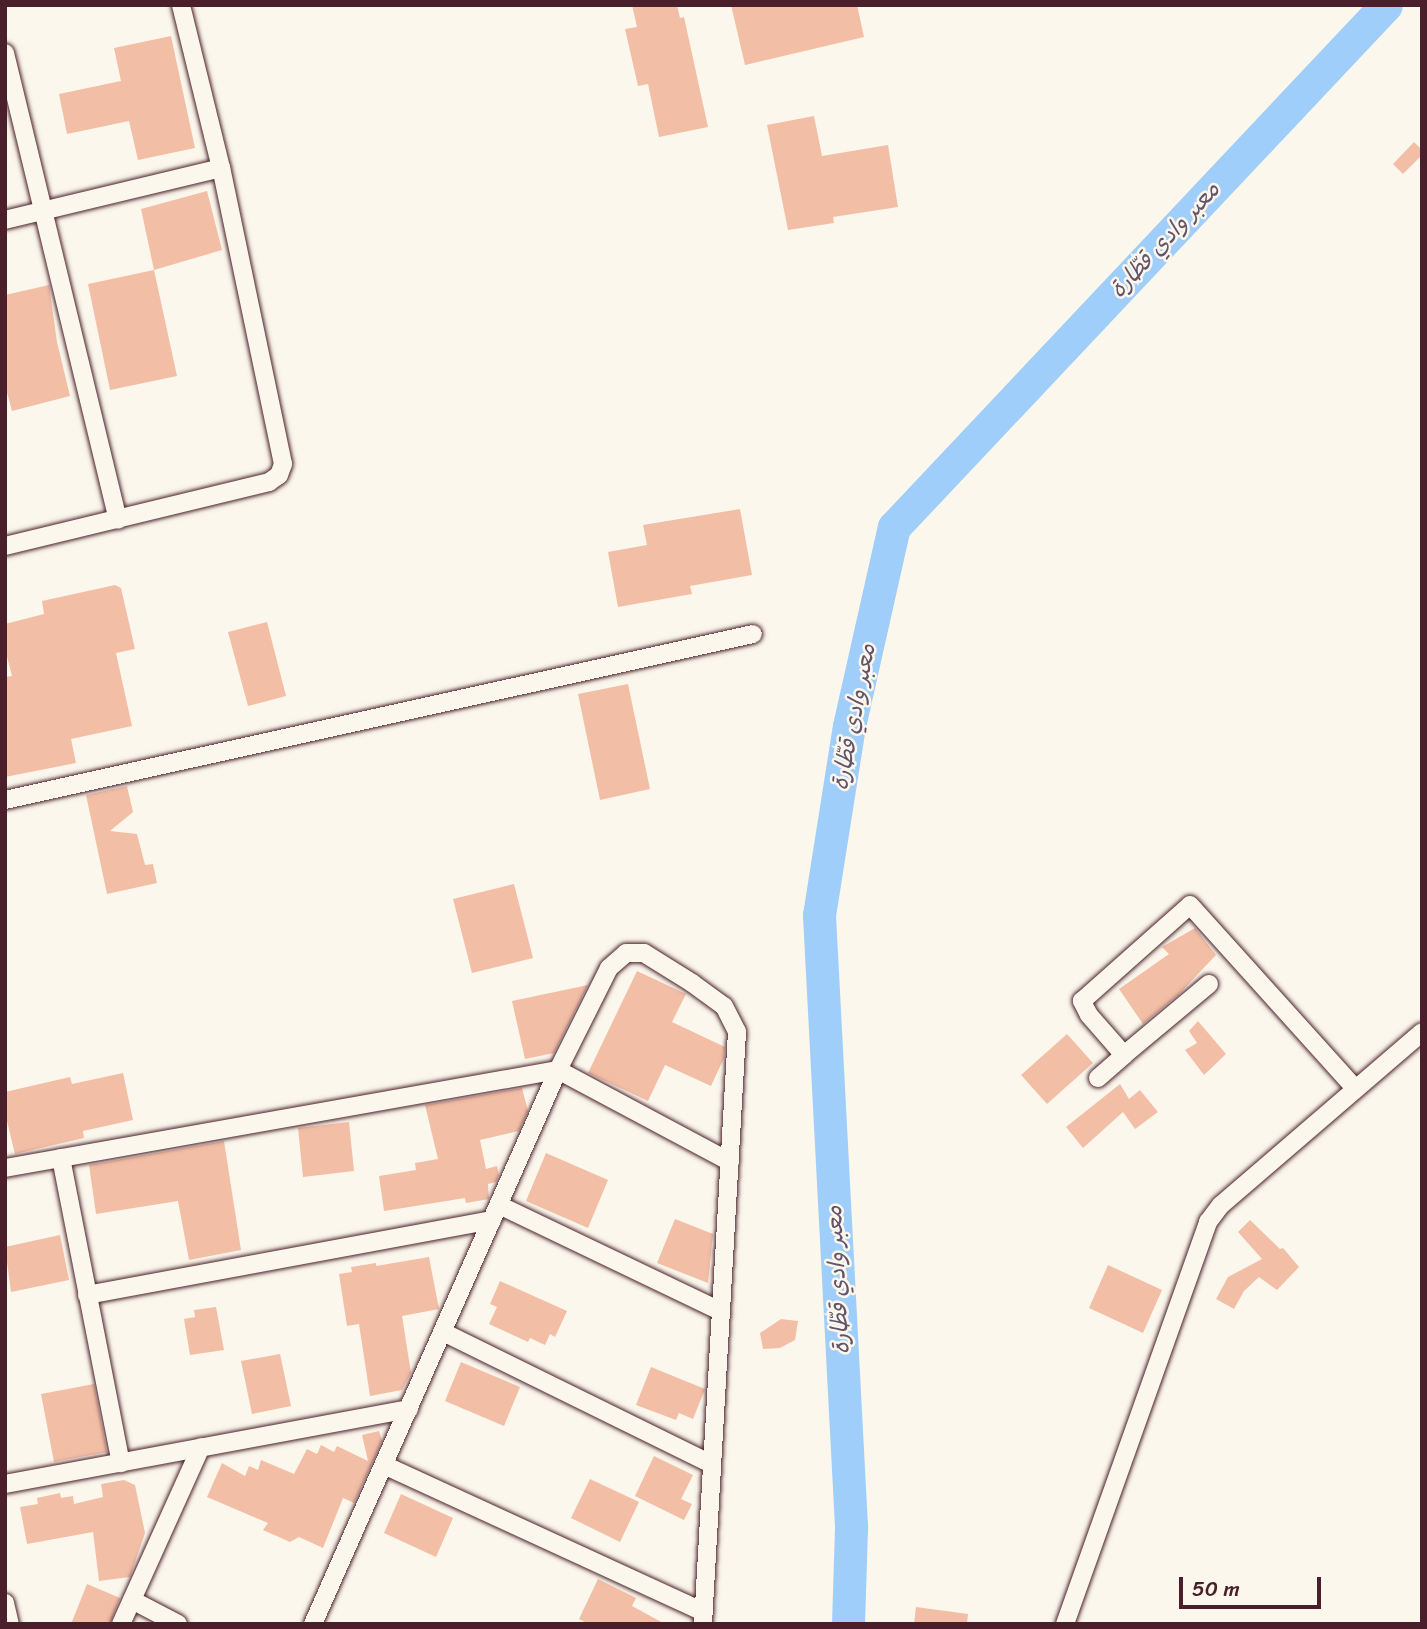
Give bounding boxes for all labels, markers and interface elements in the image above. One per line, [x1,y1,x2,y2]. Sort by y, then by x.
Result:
water label: معبر وادي قطّارة [1104,176,1226,304]
water label: معبر وادي قطّارة [826,641,882,793]
water label: معبر وادي قطّارة [820,1205,856,1355]
scale bar [1182,1562,1324,1606]
text: 50 m [1192,1570,1240,1608]

